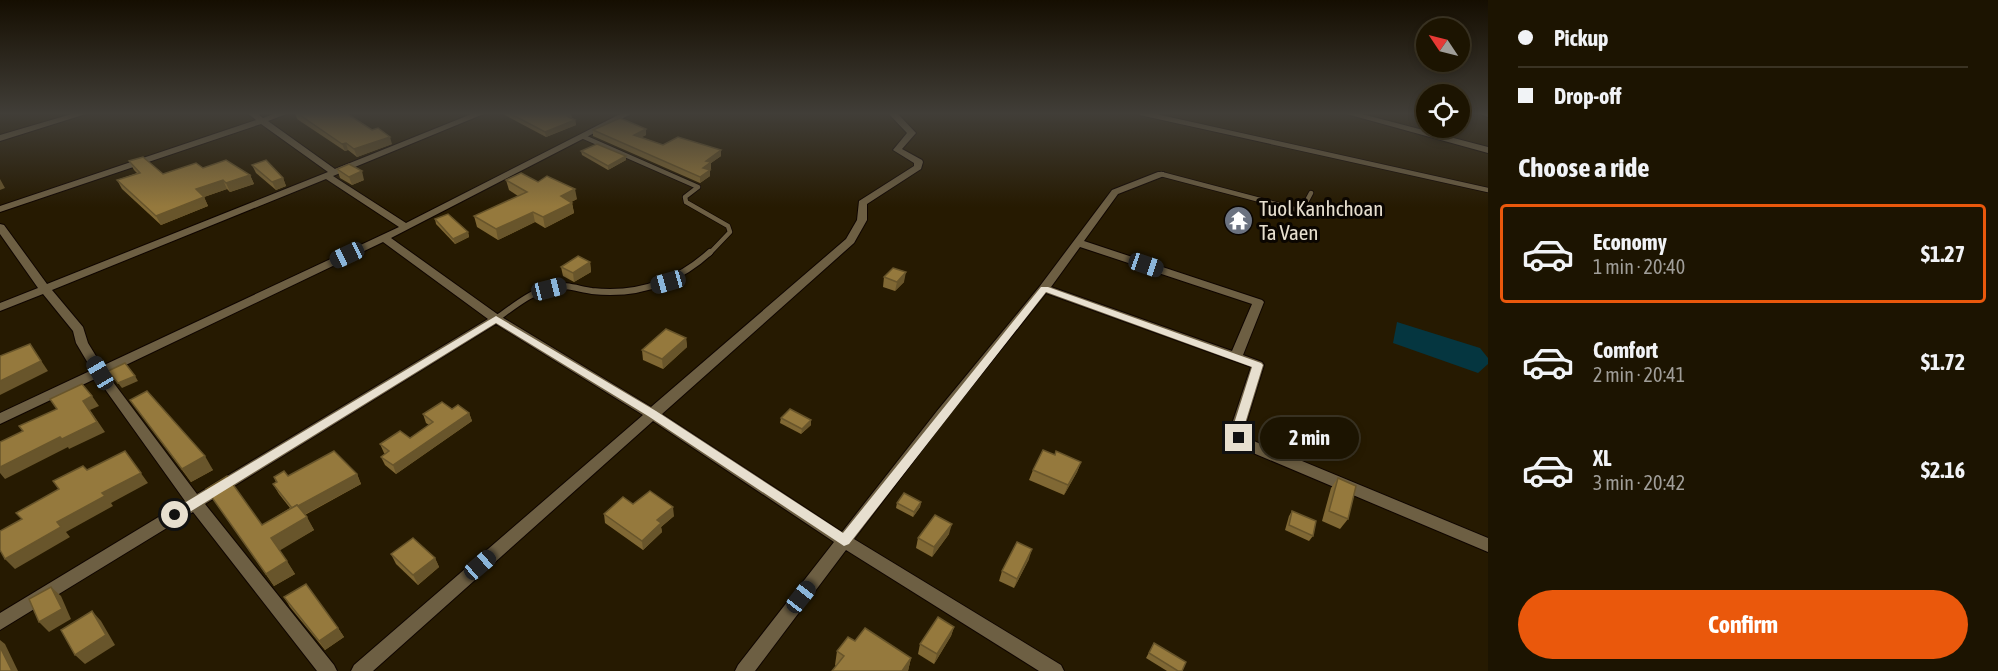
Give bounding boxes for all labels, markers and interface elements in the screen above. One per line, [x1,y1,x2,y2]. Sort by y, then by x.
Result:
north arrow [1416,18,1470,72]
map controls [1416,18,1470,138]
text: Pickup [1554,25,1609,51]
text: Drop-off [1554,83,1621,109]
button: locate [1416,84,1470,138]
text: Choose a ride [1518,152,1650,183]
place label: Tuol Kanhchoan Ta Vaen [1259,196,1383,244]
temple icon: Tuol Kanhchoan Ta Vaen [1222,204,1254,236]
icon: car [1521,227,1575,281]
text: Economy [1593,229,1667,255]
car [327,239,367,271]
text: $1.27 [1921,241,1965,267]
car [1126,251,1166,279]
text: 1 min · 20:40 [1593,255,1685,278]
car [648,268,688,296]
car [529,276,569,302]
icon: car [1521,335,1575,389]
text: Comfort [1593,337,1658,363]
text: $1.72 [1921,349,1965,375]
car [83,353,117,393]
text: 2 min · 20:41 [1593,363,1685,386]
callout: 2 min [1260,417,1359,459]
route end [1225,424,1252,451]
text: 2 min [1289,426,1330,449]
icon: car [1521,443,1575,497]
text: XL [1593,445,1611,471]
text: $2.16 [1921,457,1965,483]
text: 3 min · 20:42 [1593,471,1685,494]
route start [161,501,188,528]
car [461,546,499,584]
car [783,577,819,617]
button: Confirm [1518,590,1968,659]

